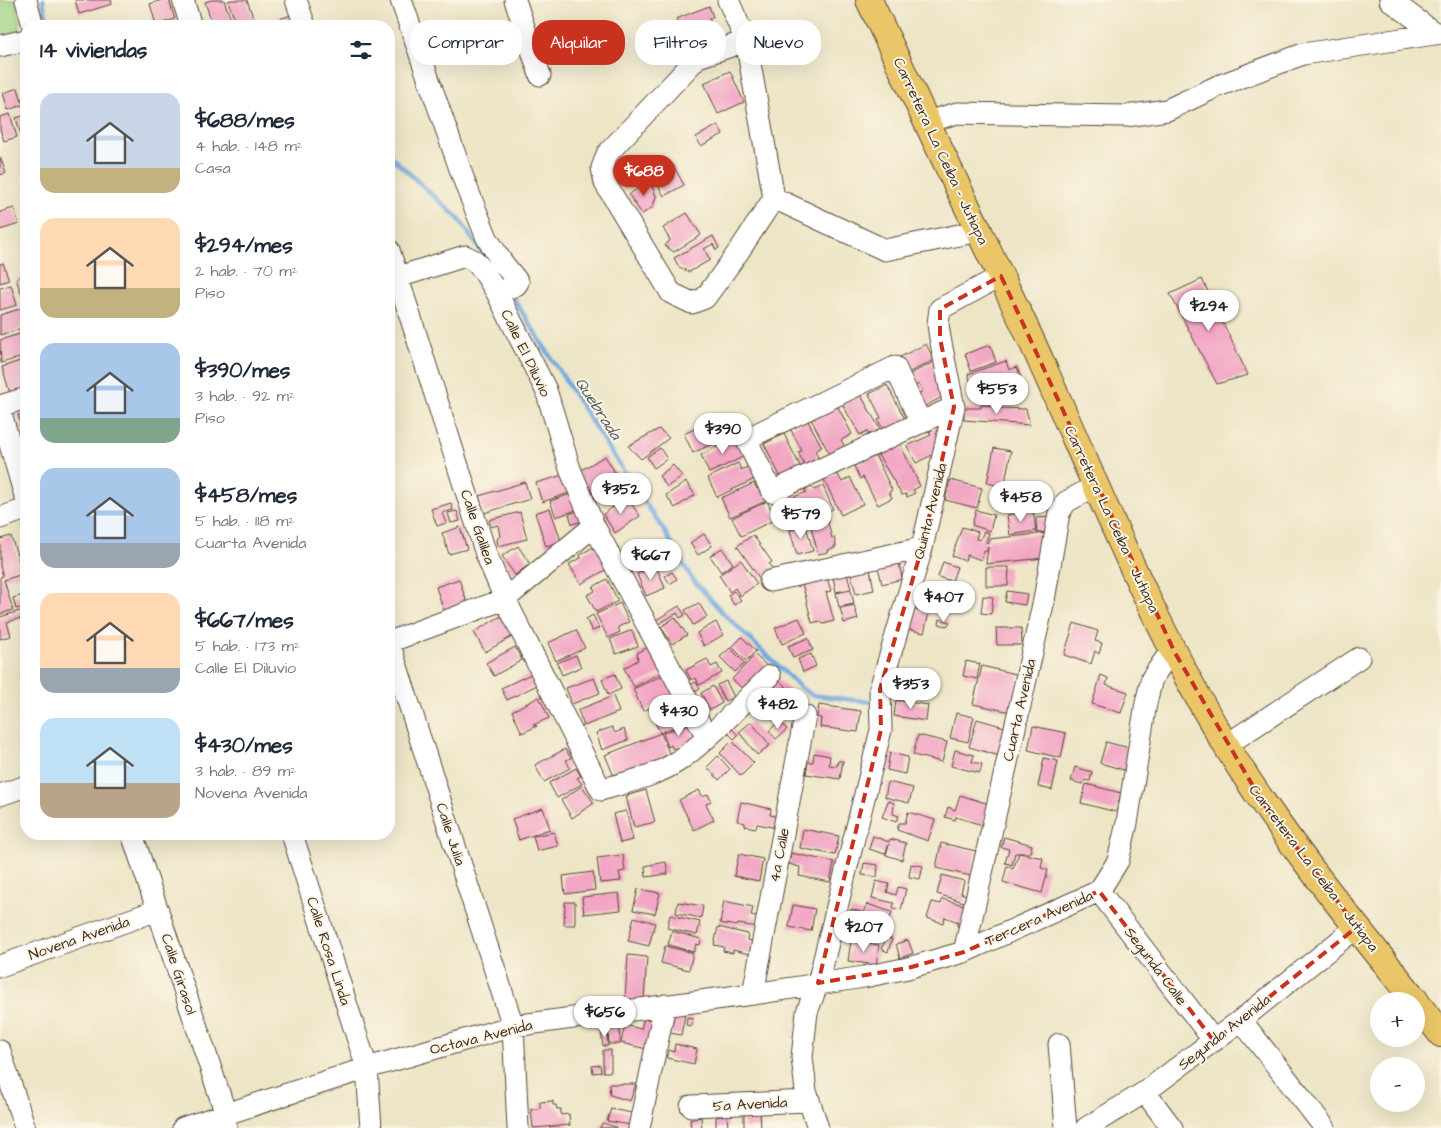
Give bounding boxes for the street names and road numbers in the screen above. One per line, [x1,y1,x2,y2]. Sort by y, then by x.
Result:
street label: Carretera La Ceiba - Jutiapa [888,54,993,249]
street label: Calle El Diluvio [495,306,556,401]
street label: Carretera La Ceiba - Jutiapa [1059,422,1164,617]
street label: Quinta Avenida [908,461,953,561]
street label: Calle Galilea [455,487,500,568]
street label: Cuarta Avenida [998,657,1042,763]
street label: Carretera La Ceiba - Jutiapa [1244,780,1384,956]
street label: Calle Julia [431,800,471,869]
street label: 4a Calle [764,826,795,884]
street label: Tercera Avenida [982,885,1097,952]
street label: Calle Rosa Linda [301,894,356,1008]
street label: Novena Avenida [26,911,133,966]
street label: Segunda Calle [1118,923,1192,1010]
street label: Calle Girasol [156,931,201,1017]
street label: Segunda Avenida [1174,989,1276,1076]
street label: Octava Avenida [428,1014,535,1060]
street label: 5a Avenida [712,1092,788,1117]

